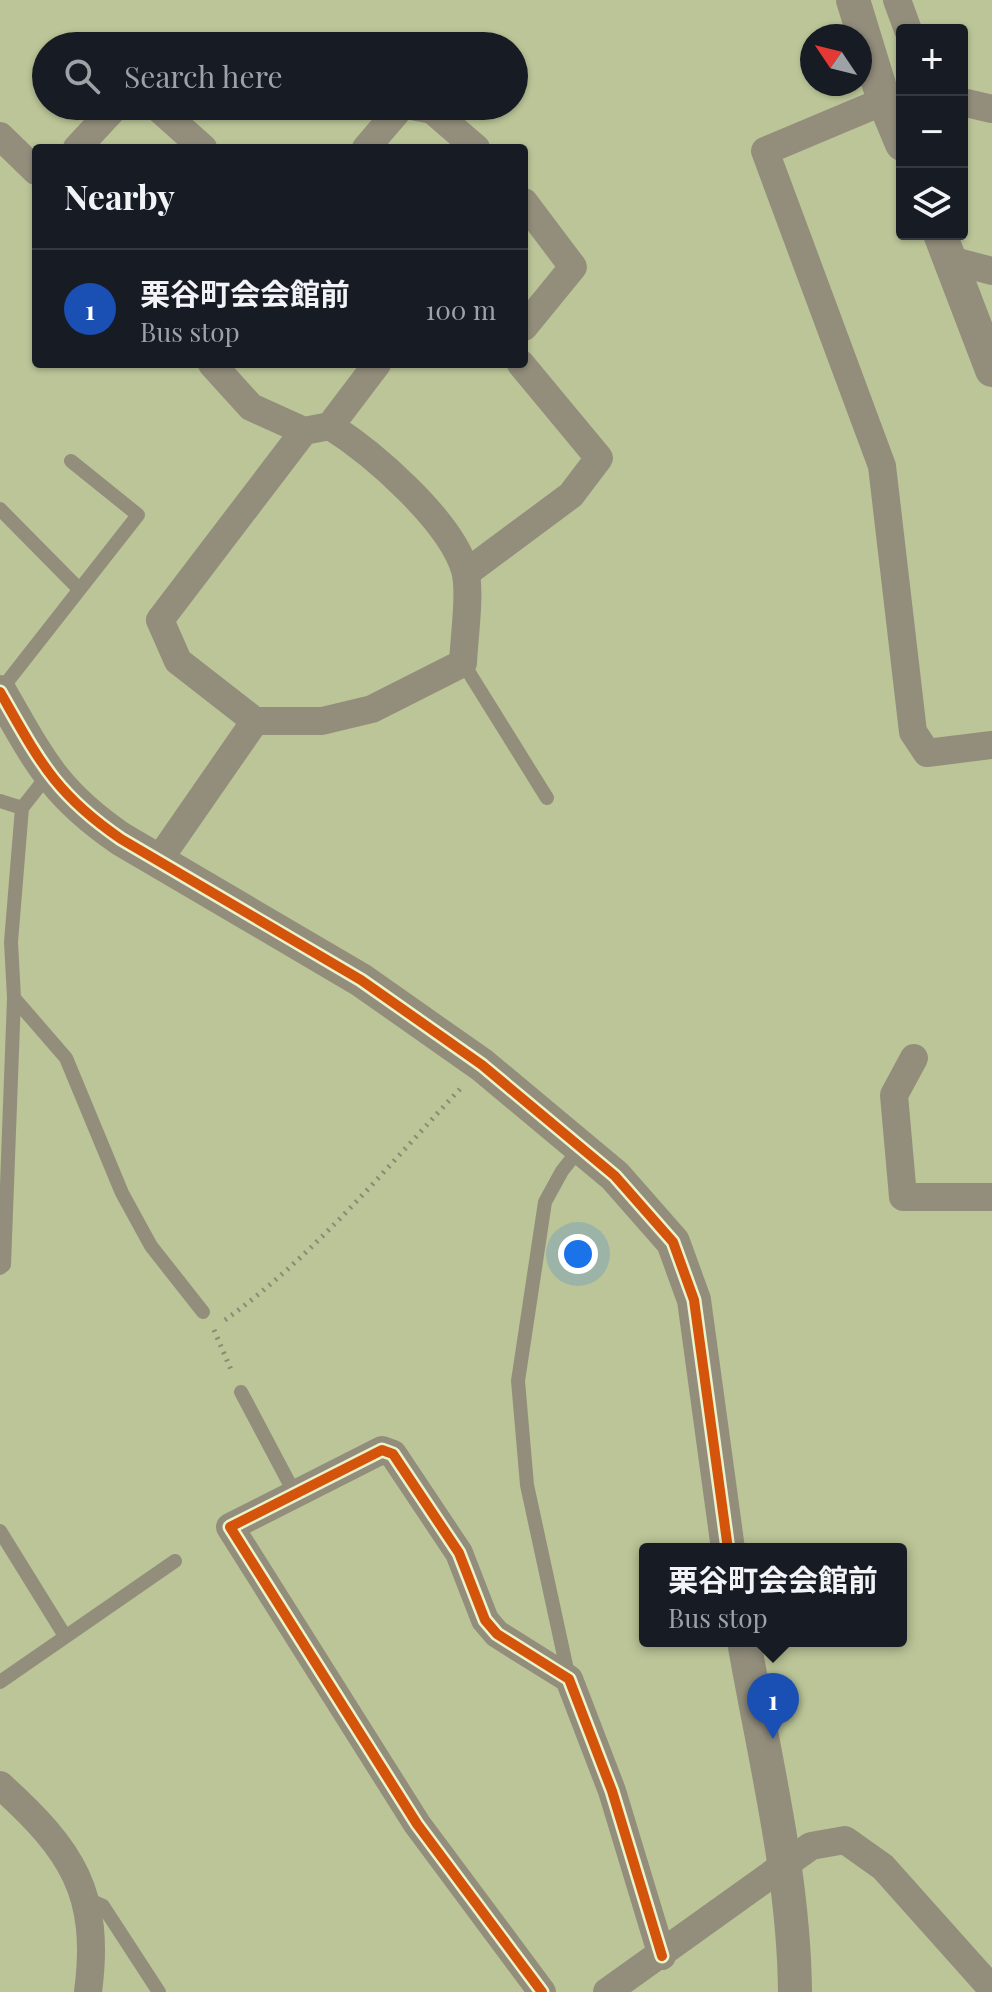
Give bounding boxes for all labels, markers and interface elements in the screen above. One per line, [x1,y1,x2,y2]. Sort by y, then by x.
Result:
north arrow [800,24,872,96]
map controls [896,24,968,240]
button: + [896,24,968,96]
search box [32,32,528,120]
icon: search [60,54,104,98]
text: Search here [124,56,283,96]
button: − [896,96,968,168]
button: layers [896,168,968,240]
text: Nearby [64,173,175,219]
text: 栗谷町会会館前 [140,273,350,313]
text: 1 [85,292,95,327]
text: 100 m [426,292,496,327]
text: Bus stop [140,314,240,349]
your location [558,1234,598,1274]
popup [639,1543,907,1647]
text: 栗谷町会会館前 [668,1559,878,1599]
text: Bus stop [668,1600,768,1635]
pin: 1 [747,1673,799,1739]

